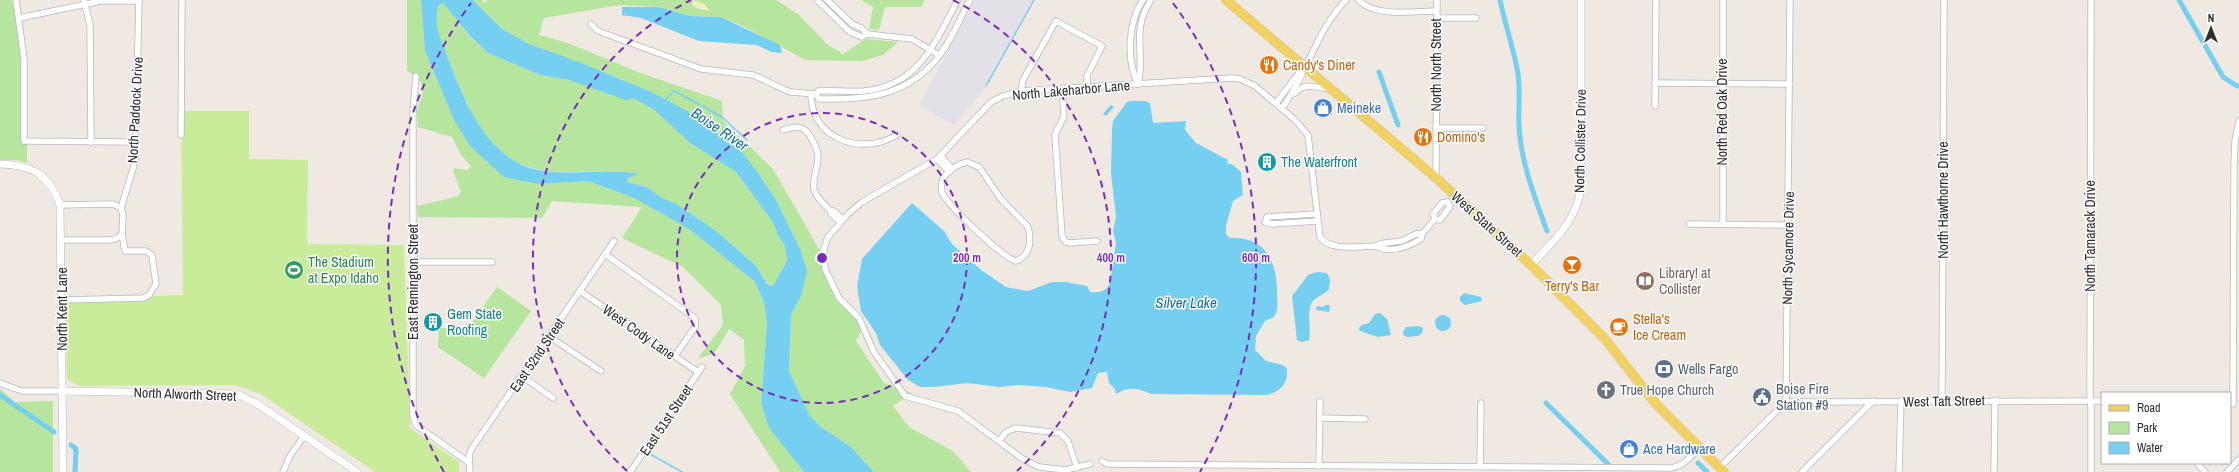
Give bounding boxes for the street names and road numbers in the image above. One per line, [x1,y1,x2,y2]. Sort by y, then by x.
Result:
street label: North North Street [1427,18,1445,112]
street label: North Paddock Drive [123,56,147,164]
street label: North Red Oak Drive [1713,58,1731,166]
street label: North Lakeharbor Lane [1011,76,1131,104]
street label: North Collister Drive [1570,89,1590,193]
street label: North Hawthorne Drive [1934,141,1952,259]
street label: North Tamarack Drive [2081,180,2099,292]
street label: West State Street [1448,187,1526,261]
street label: North Sycamore Drive [1778,191,1798,305]
street label: East Remington Street [404,224,422,340]
street label: North Kent Lane [53,267,71,351]
street label: West Cody Lane [599,300,679,364]
street label: East 52nd Street [506,315,568,395]
street label: East 51st Street [636,381,696,459]
street label: North Alworth Street [133,383,237,405]
street label: West Taft Street [1903,391,1985,411]

